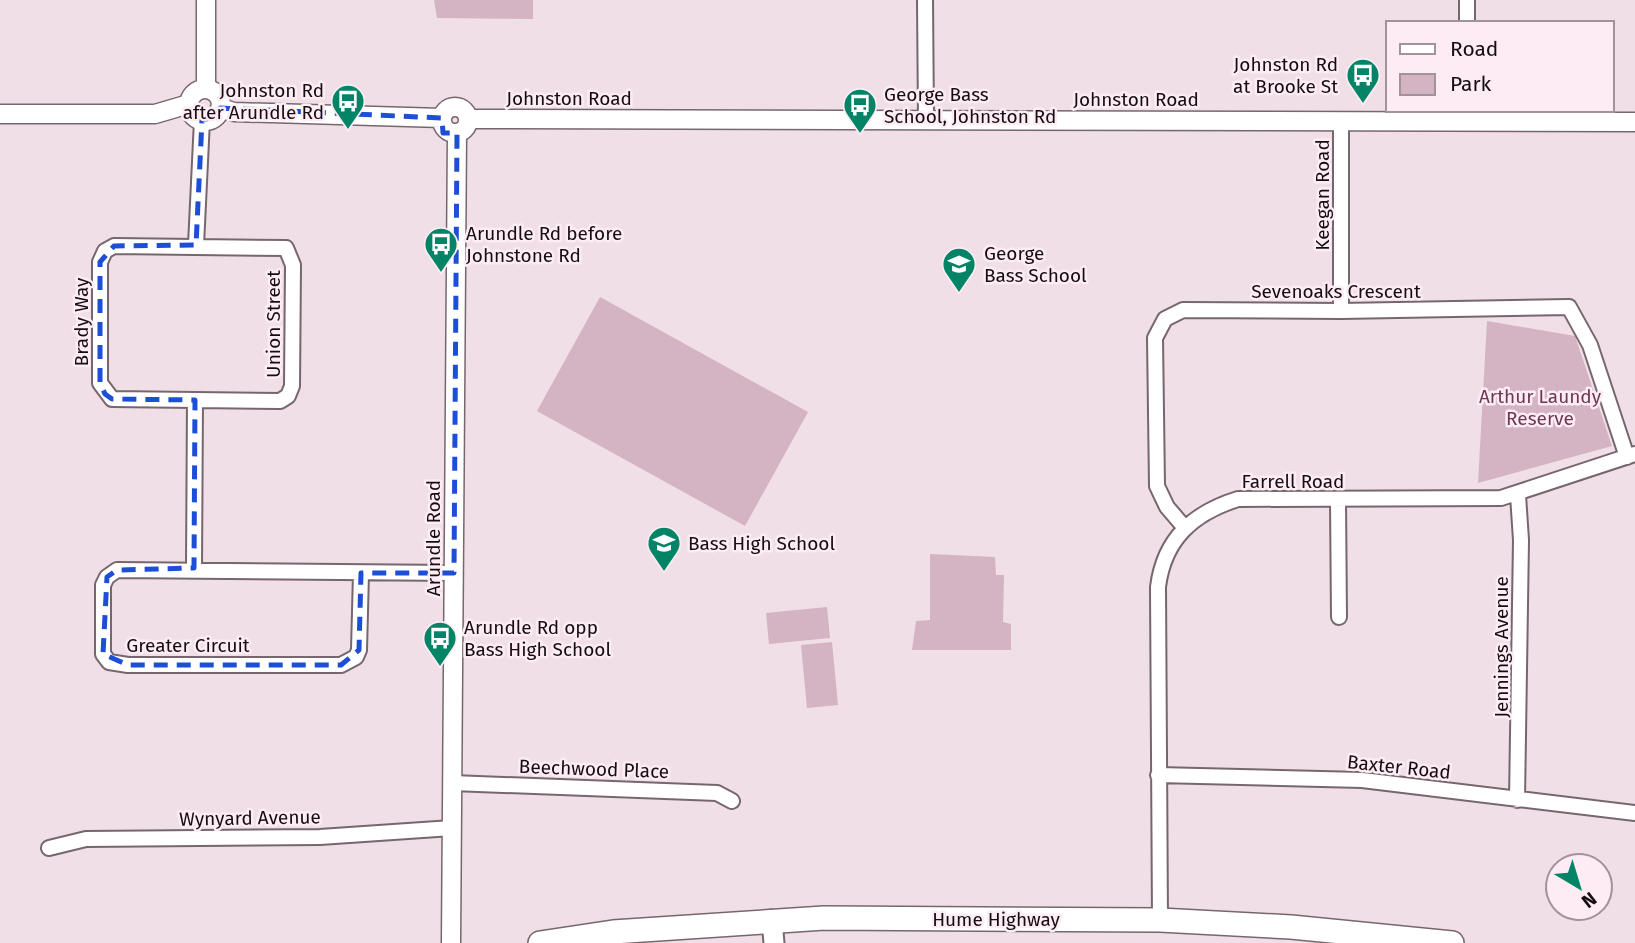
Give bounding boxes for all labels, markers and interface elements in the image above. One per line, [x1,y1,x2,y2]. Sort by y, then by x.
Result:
legend [1386,21,1614,112]
text: Road [1450,36,1498,62]
place label: Johnston Rd at Brooke St [1233,53,1338,98]
bus stop icon: Johnston Rd at Brooke St [1344,56,1382,105]
text: Park [1450,71,1492,97]
place label: Johnston Rd after Arundle Rd [183,79,324,124]
bus stop icon: Johnston Rd after Arundle Rd [329,82,367,131]
place label: George Bass School, Johnston Rd [884,83,1056,128]
bus stop icon: George Bass School, Johnston Rd [841,86,879,135]
street label: Johnston Road [506,87,632,110]
street label: Johnston Road [1073,88,1199,111]
street label: Keegan Road [1311,139,1334,251]
place label: Arundle Rd before Johnstone Rd [466,222,622,267]
bus stop icon: Arundle Rd before Johnstone Rd [422,225,460,274]
place label: George Bass School [984,242,1087,287]
school or university icon: George Bass School [940,245,978,294]
street label: Union Street [262,270,285,378]
street label: Brady Way [70,277,93,366]
street label: Sevenoaks Crescent [1251,280,1421,303]
park label: Arthur Laundy Reserve [1479,385,1602,430]
street label: Farrell Road [1242,470,1344,493]
street label: Arundle Road [422,480,445,596]
school or university icon: Bass High School [645,524,683,573]
place label: Bass High School [688,532,835,555]
street label: Jennings Avenue [1490,576,1513,718]
place label: Arundle Rd opp Bass High School [464,616,611,661]
bus stop icon: Arundle Rd opp Bass High School [421,619,459,668]
street label: Greater Circuit [126,634,250,657]
street label: Baxter Road [1346,750,1452,784]
street label: Beechwood Place [518,755,670,783]
street label: Wynyard Avenue [179,805,321,831]
north arrow [1544,852,1614,922]
text: N [1577,887,1601,913]
street label: Hume Highway [932,908,1061,931]

